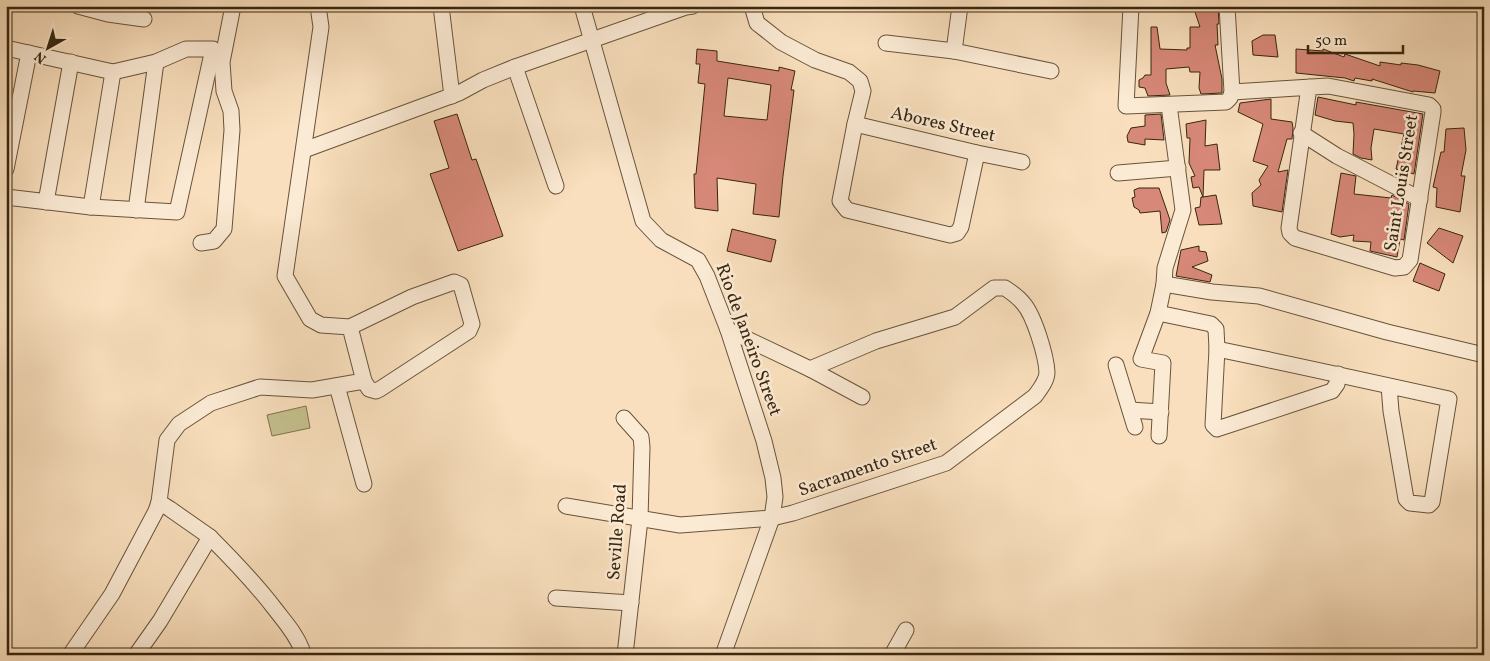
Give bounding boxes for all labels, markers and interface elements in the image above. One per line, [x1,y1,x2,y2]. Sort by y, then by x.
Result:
north arrow [22,22,72,72]
scale bar [1308,22,1402,54]
text: 50 m [1315,31,1347,52]
text: N [31,46,51,68]
street label: Abores Street [888,101,998,149]
street label: Saint Louis Street [1379,113,1425,253]
street label: Rio de Janeiro Street [709,260,787,420]
street label: Sacramento Street [795,433,941,503]
street label: Seville Road [602,483,634,581]

